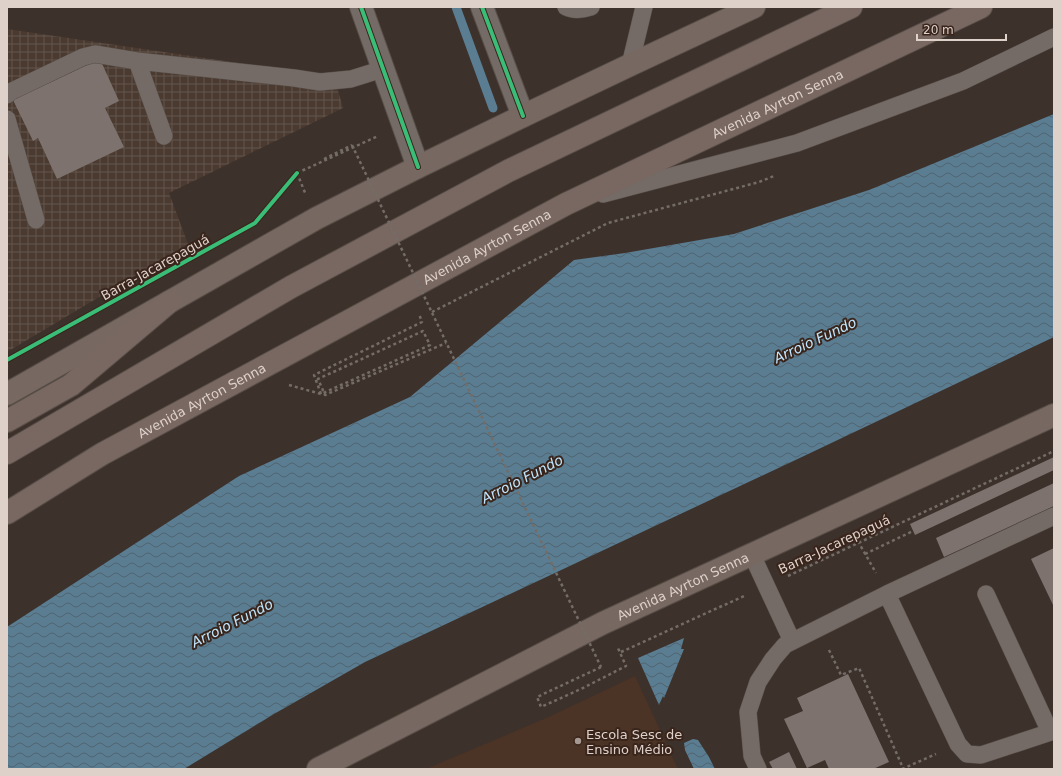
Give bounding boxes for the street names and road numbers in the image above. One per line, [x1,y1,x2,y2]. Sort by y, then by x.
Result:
street label: Avenida Ayrton Senna [710,67,846,142]
street label: Avenida Ayrton Senna [420,206,554,288]
street label: Barra-Jacarepaguá [99,231,212,303]
street label: Avenida Ayrton Senna [135,360,269,441]
street label: Barra-Jacarepaguá [776,512,892,577]
street label: Avenida Ayrton Senna [615,550,751,624]

